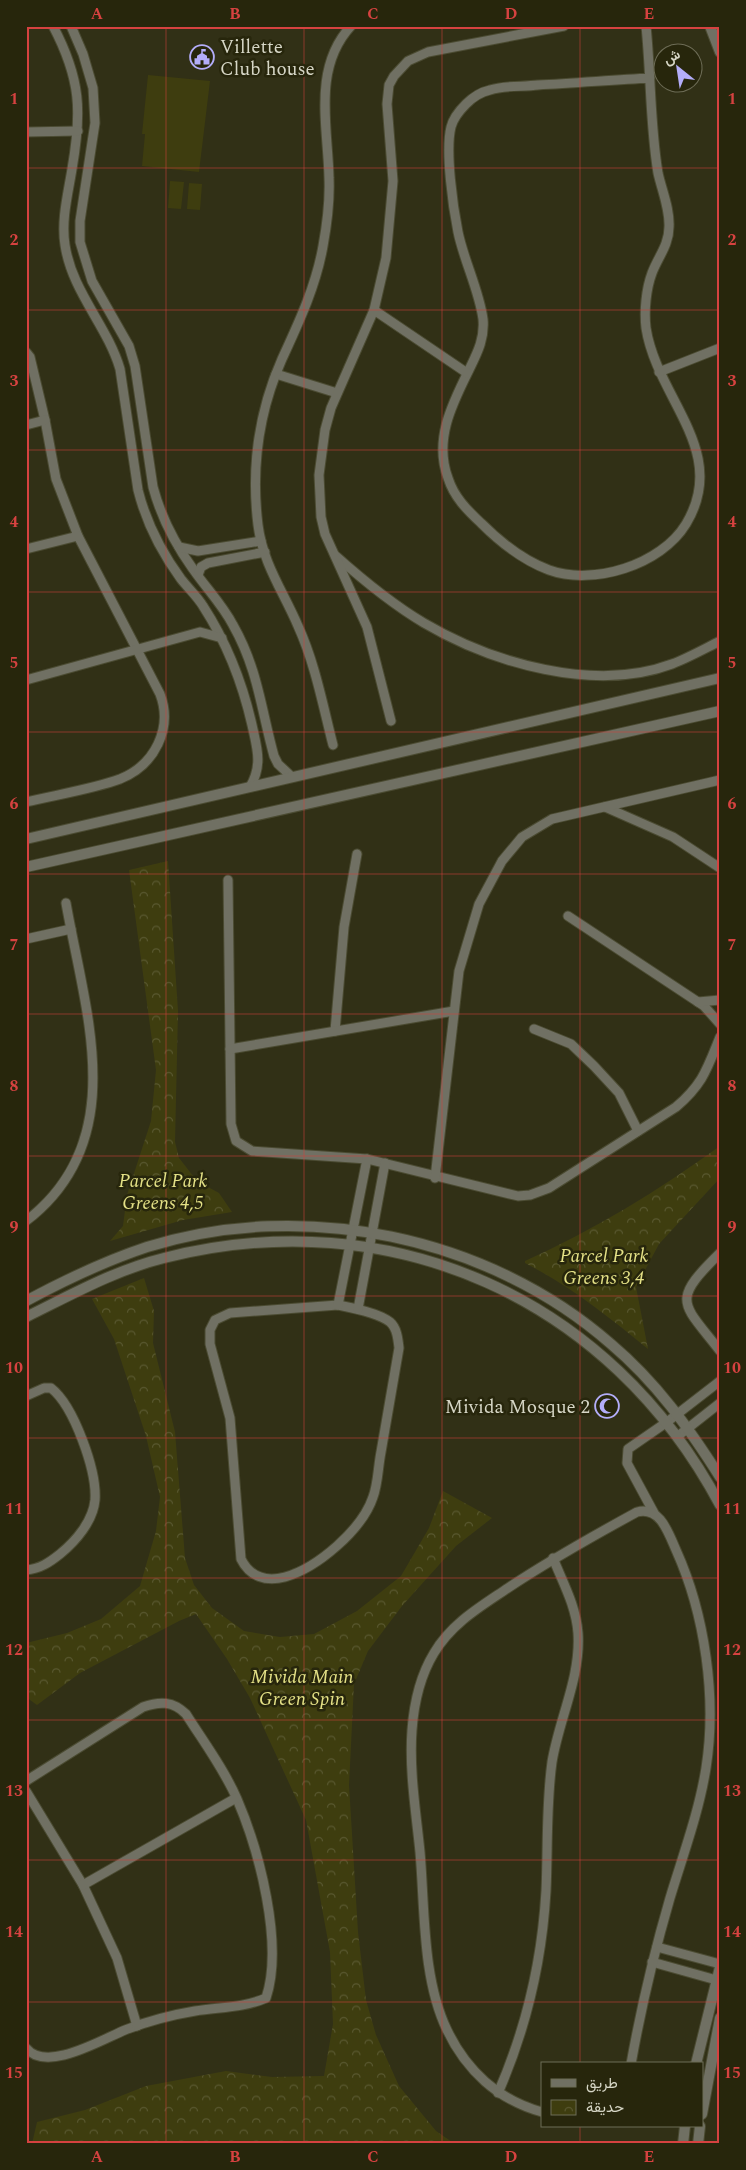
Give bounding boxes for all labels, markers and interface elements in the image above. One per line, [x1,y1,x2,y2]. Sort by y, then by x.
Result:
text: A [91,2,104,26]
text: B [229,2,241,26]
text: C [367,2,379,26]
text: D [505,2,518,26]
text: E [644,2,654,26]
place label: Villette Club house [220,33,315,84]
north arrow [654,42,704,92]
public building icon: Villette Club house [189,44,215,70]
text: ش [659,44,684,70]
text: 1 [10,87,18,111]
text: 1 [728,87,736,111]
text: 2 [10,228,19,252]
text: 2 [728,228,737,252]
text: 3 [10,369,19,393]
text: 3 [728,369,737,393]
text: 4 [10,510,19,534]
text: 4 [728,510,737,534]
text: 5 [10,651,18,675]
text: 5 [728,651,736,675]
text: 6 [10,792,19,816]
text: 6 [728,792,737,816]
text: 7 [10,933,19,957]
text: 7 [728,933,737,957]
text: 8 [10,1074,19,1098]
text: 8 [728,1074,737,1098]
park label: Parcel Park Greens 4,5 [119,1167,208,1218]
text: 9 [10,1215,19,1239]
text: 9 [728,1215,737,1239]
park label: Parcel Park Greens 3,4 [560,1242,649,1293]
text: 10 [5,1356,23,1380]
text: 10 [723,1356,741,1380]
place label: Mivida Mosque 2 [445,1393,590,1422]
mosque icon: Mivida Mosque 2 [594,1393,620,1419]
text: 11 [5,1497,23,1521]
text: 11 [723,1497,741,1521]
text: 12 [5,1638,23,1662]
text: 12 [723,1638,741,1662]
park label: Mivida Main Green Spin [250,1663,354,1714]
text: 13 [5,1779,23,1803]
text: 13 [723,1779,741,1803]
text: 14 [5,1920,23,1944]
text: 14 [723,1920,741,1944]
text: 15 [5,2061,23,2085]
text: 15 [723,2061,741,2085]
legend [541,2062,704,2128]
text: طريق [586,2072,618,2095]
text: حديقة [586,2096,624,2119]
text: A [91,2145,104,2169]
text: B [229,2145,241,2169]
text: C [367,2145,379,2169]
text: D [505,2145,518,2169]
text: E [644,2145,654,2169]

